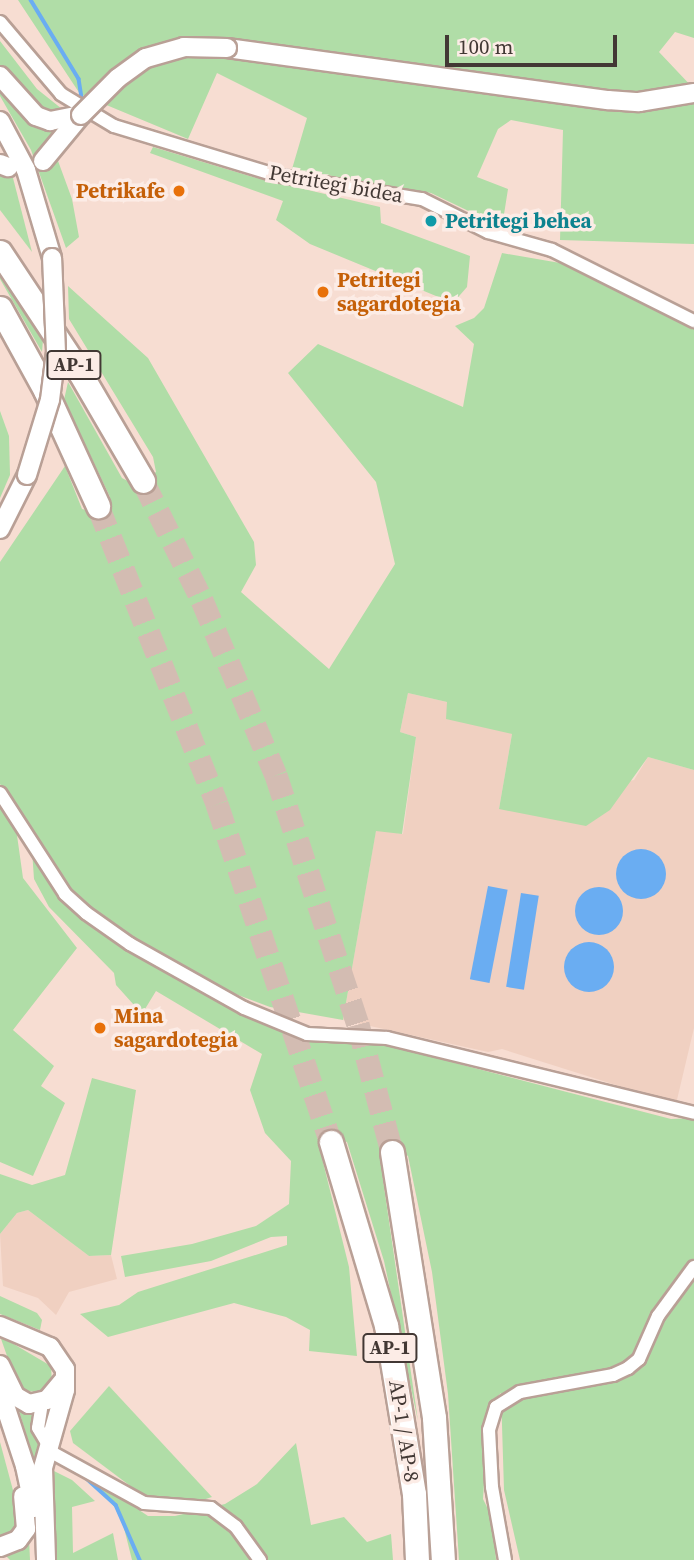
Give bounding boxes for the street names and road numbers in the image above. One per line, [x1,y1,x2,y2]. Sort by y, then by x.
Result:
street label: Petritegi bidea [267,160,405,208]
road number: AP-1 [46,350,102,380]
road number: AP-1 [362,1332,418,1364]
street label: AP-1 / AP-8 [383,1378,425,1484]

